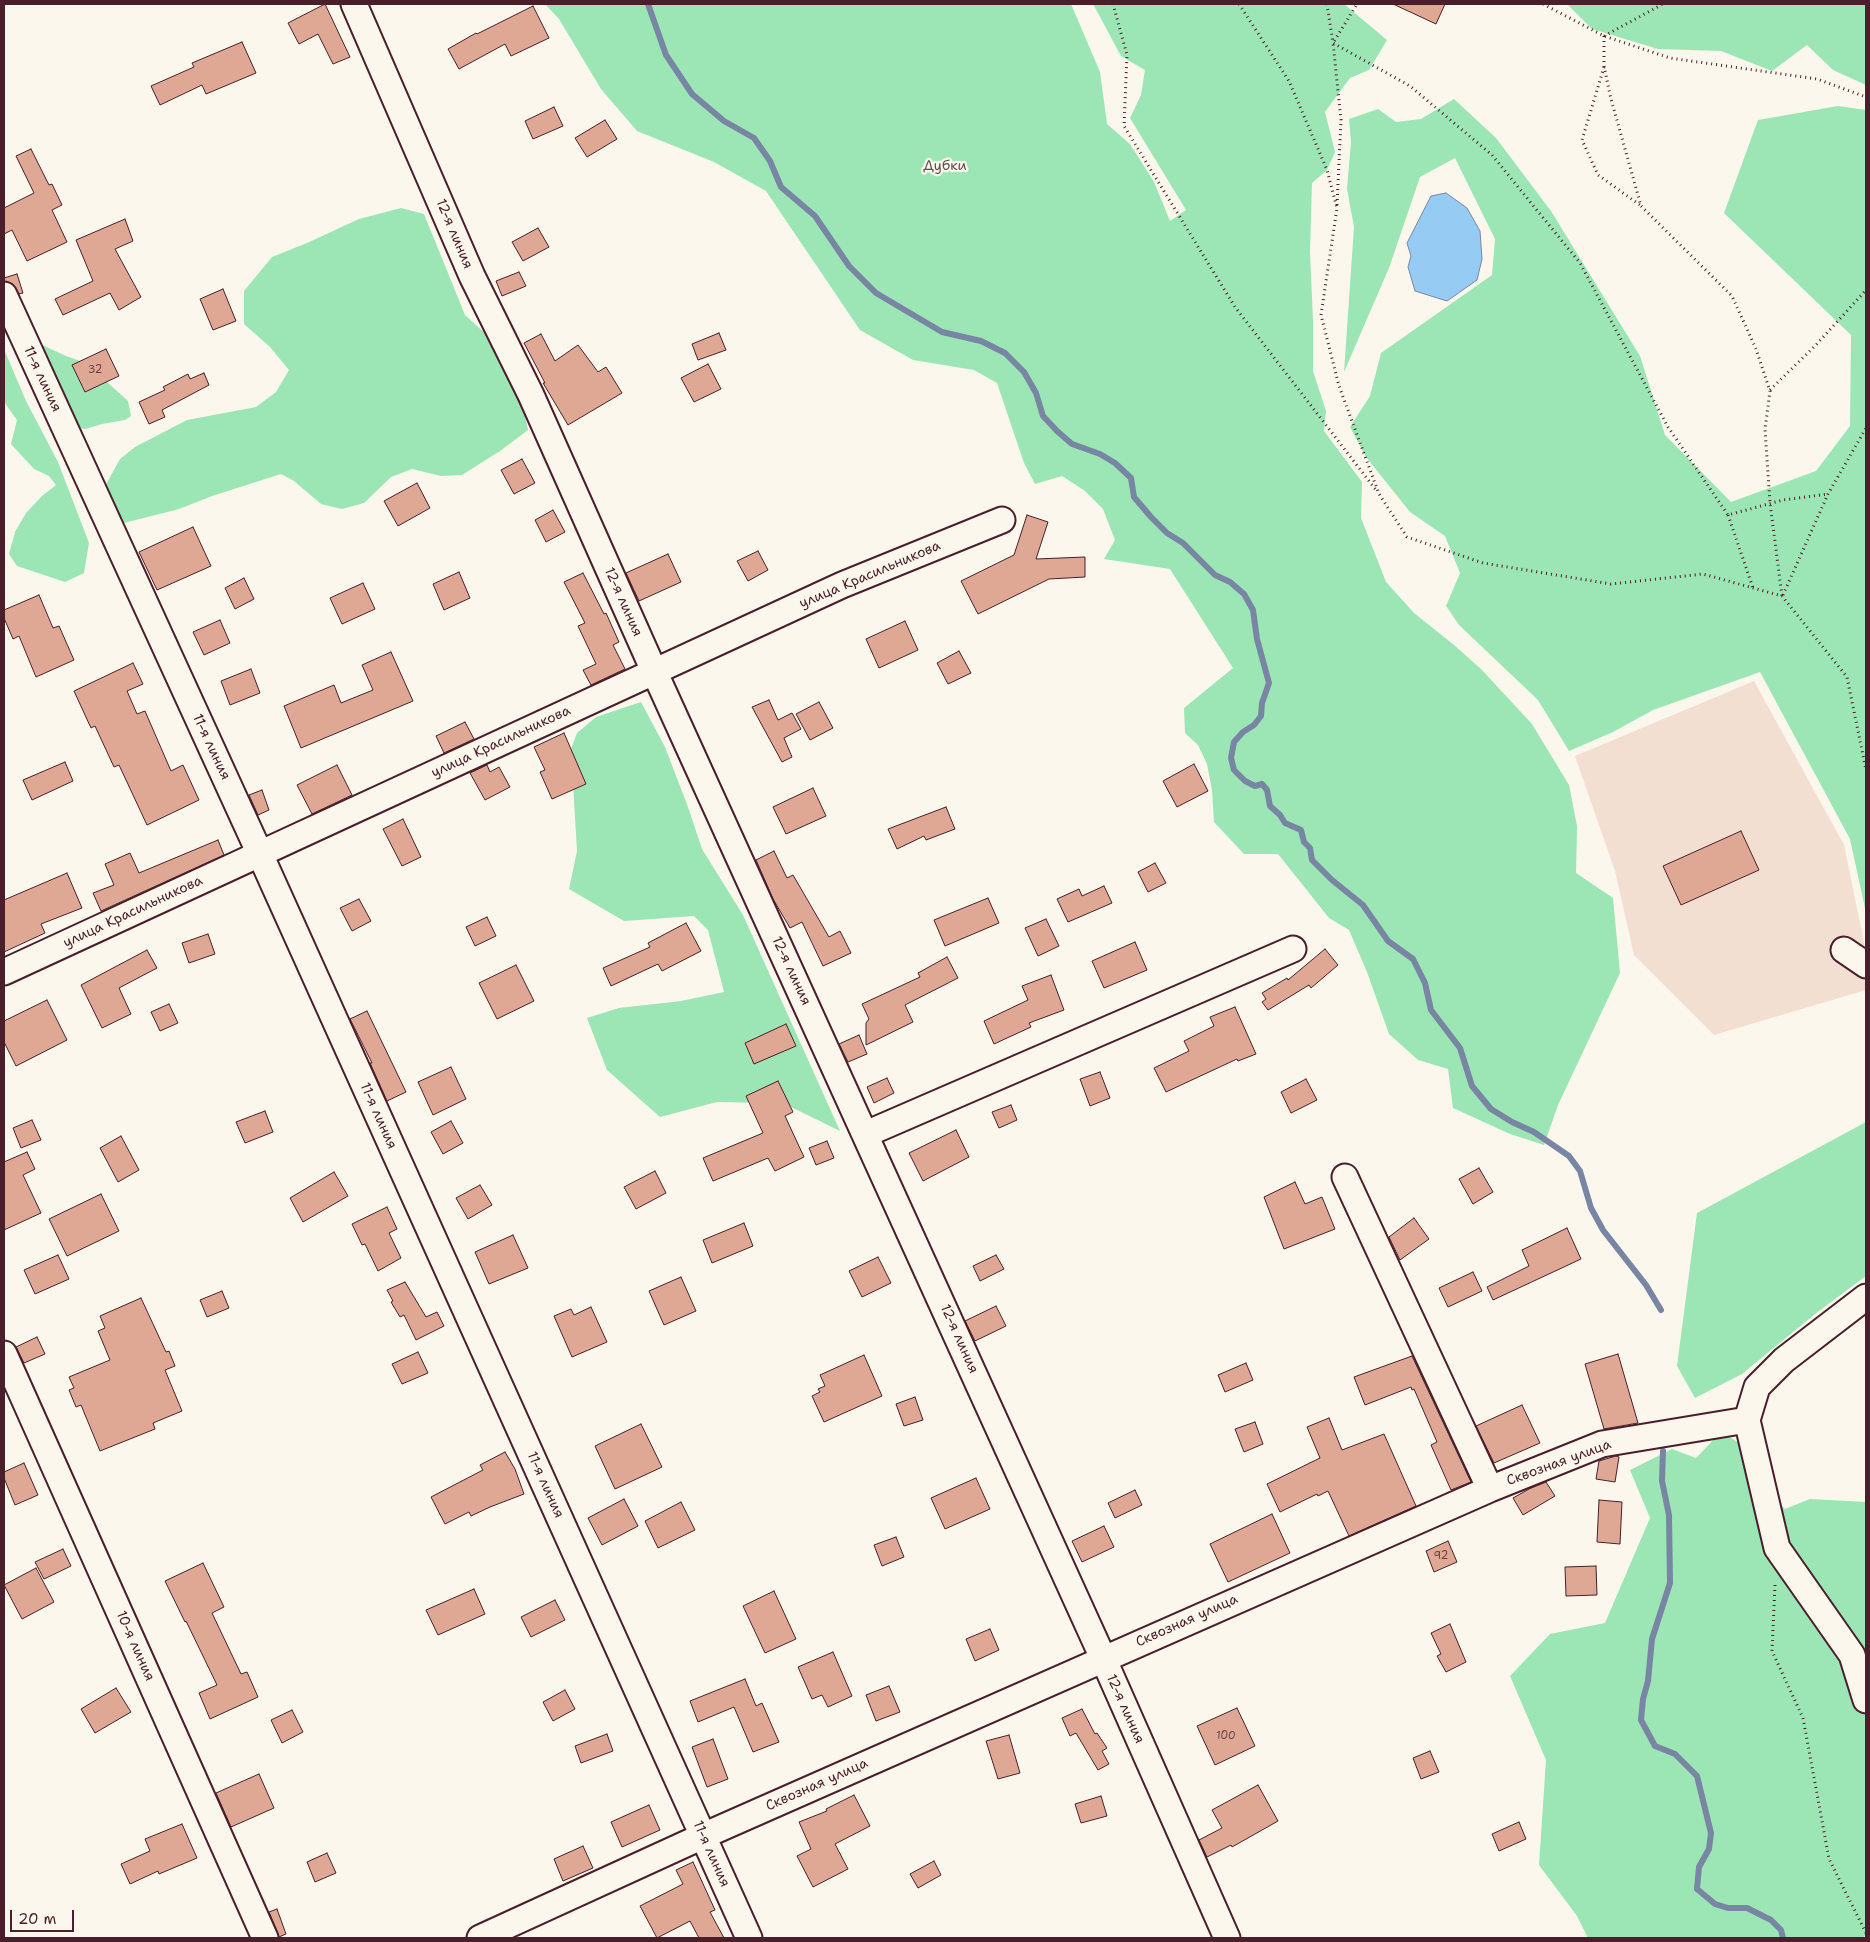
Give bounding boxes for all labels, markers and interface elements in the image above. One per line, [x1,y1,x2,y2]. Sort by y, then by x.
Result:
park label: Дубки [923,158,967,174]
street label: 12-я линия [432,197,476,271]
street label: 11-я линия [19,343,65,415]
house number: 32 [88,363,102,377]
street label: улица Красильникова [797,538,943,612]
street label: 12-я линия [600,565,646,639]
street label: улица Красильникова [429,702,573,782]
street label: 11-я линия [188,711,234,783]
street label: улица Красильникова [61,872,205,952]
street label: 12-я линия [768,934,814,1008]
street label: 11-я линия [356,1080,400,1152]
street label: 12-я линия [936,1302,982,1376]
street label: Сквозная улица [1504,1436,1614,1490]
street label: 11-я линия [523,1449,567,1521]
house number: 92 [1434,1549,1448,1563]
street label: Сквозная улица [1133,1591,1241,1651]
street label: 10-я линия [112,1608,158,1684]
street label: 12-я линия [1102,1672,1148,1746]
house number: 100 [1216,1729,1236,1743]
street label: Сквозная улица [763,1755,871,1815]
street label: 11-я линия [689,1818,733,1890]
scale bar [12,1900,76,1932]
text: 20 m [18,1909,57,1929]

